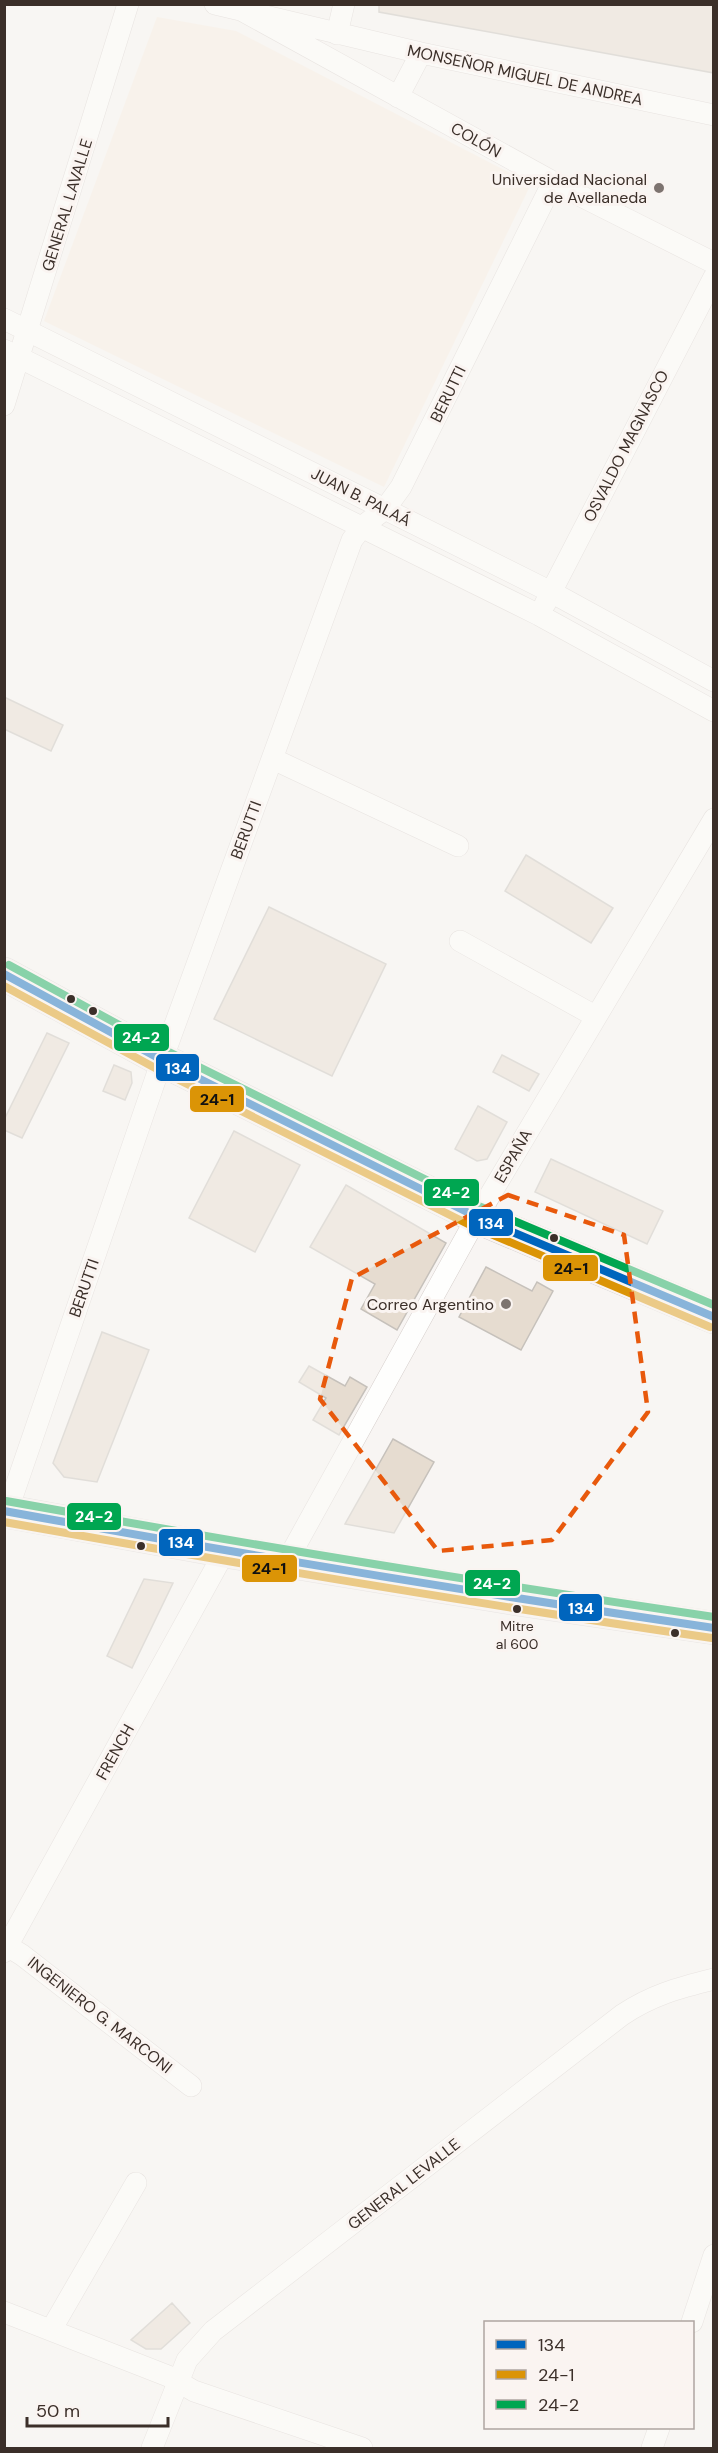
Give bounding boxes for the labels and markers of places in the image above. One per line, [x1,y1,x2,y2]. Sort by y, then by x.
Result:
place label: Universidad Nacional de Avellaneda [492,169,647,208]
marker: Universidad Nacional de Avellaneda [652,181,666,195]
unlabelled marker [65,993,77,1005]
unlabelled marker [87,1005,99,1017]
unlabelled marker [548,1232,560,1244]
place label: Correo Argentino [367,1294,494,1315]
marker: Correo Argentino [499,1297,513,1311]
unlabelled marker [135,1540,147,1552]
marker: Mitre al 600 [511,1603,523,1615]
place label: Mitre al 600 [496,1617,538,1653]
unlabelled marker [669,1627,681,1639]

